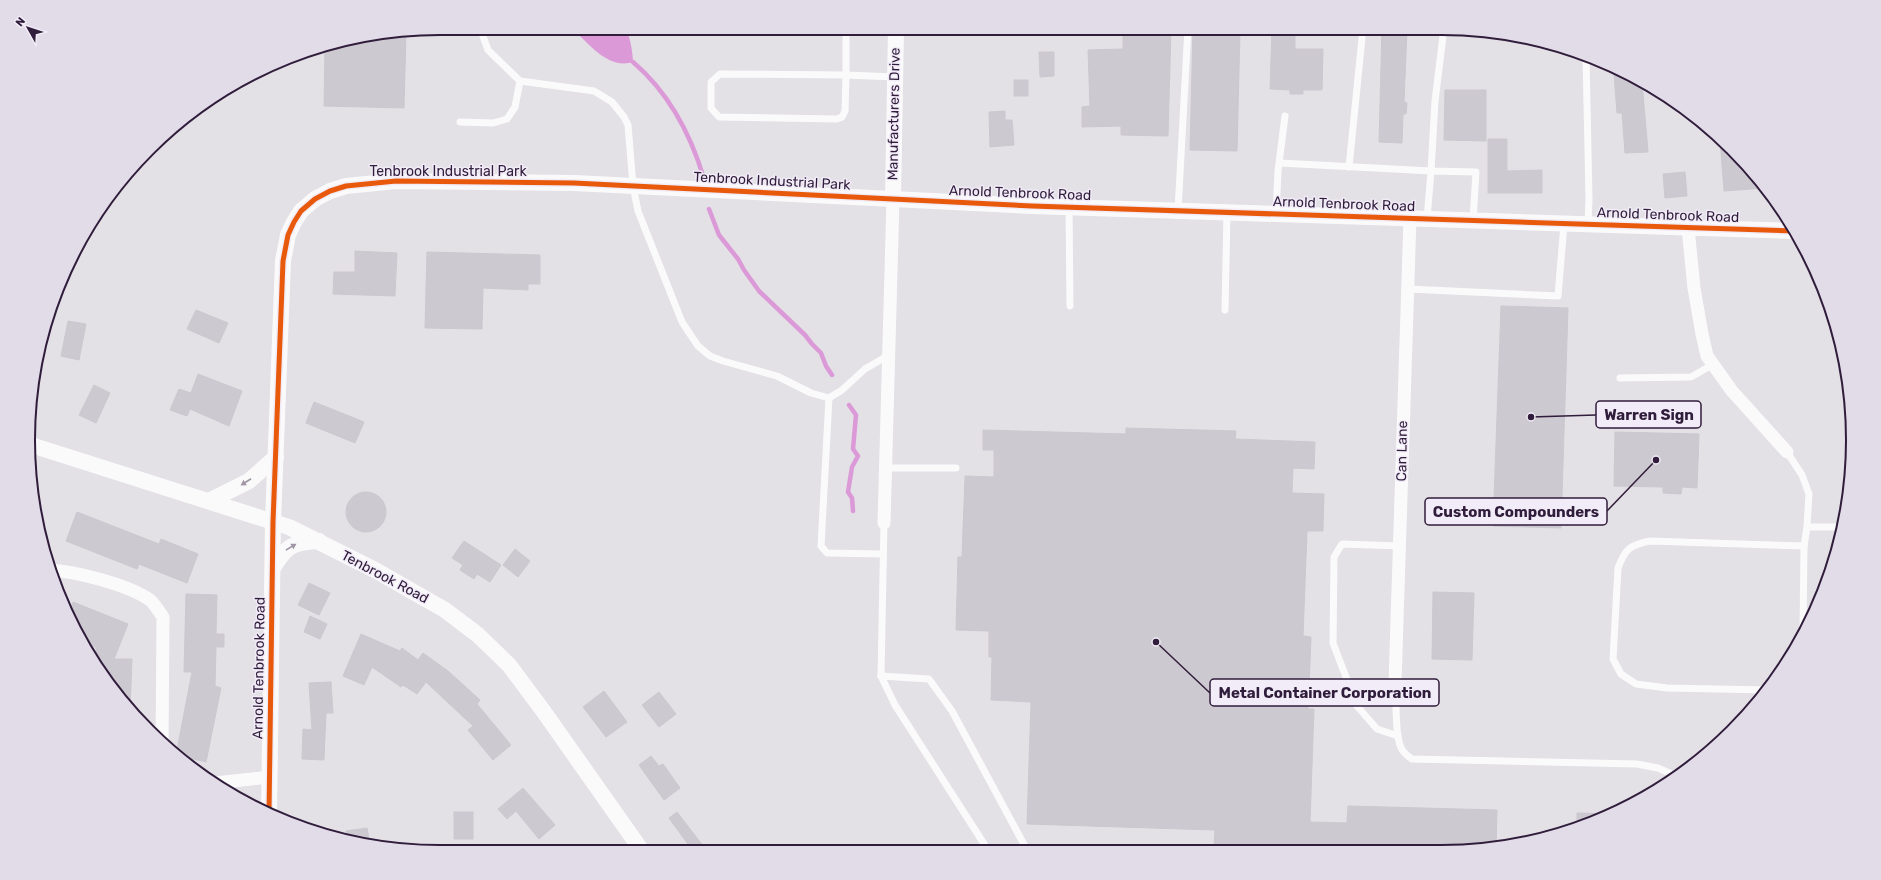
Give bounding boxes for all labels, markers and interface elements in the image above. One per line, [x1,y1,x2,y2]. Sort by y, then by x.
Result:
north arrow [8,8,48,48]
text: N [13,15,28,29]
street label: Manufacturers Drive [884,47,904,181]
street label: Tenbrook Industrial Park [369,163,527,180]
street label: Tenbrook Industrial Park [693,168,852,194]
street label: Arnold Tenbrook Road [949,182,1091,204]
street label: Arnold Tenbrook Road [1273,193,1415,215]
street label: Arnold Tenbrook Road [1597,204,1739,226]
callout: Warren Sign [1596,401,1701,428]
text: Warren Sign [1604,406,1694,424]
street label: Can Lane [1393,420,1411,482]
one-way arrow [241,478,251,486]
callout: Custom Compounders [1425,498,1607,525]
text: Custom Compounders [1433,503,1599,521]
one-way arrow [285,544,297,551]
street label: Tenbrook Road [338,547,432,607]
street label: Arnold Tenbrook Road [249,597,269,739]
callout: Metal Container Corporation [1210,679,1439,706]
text: Metal Container Corporation [1218,684,1432,702]

